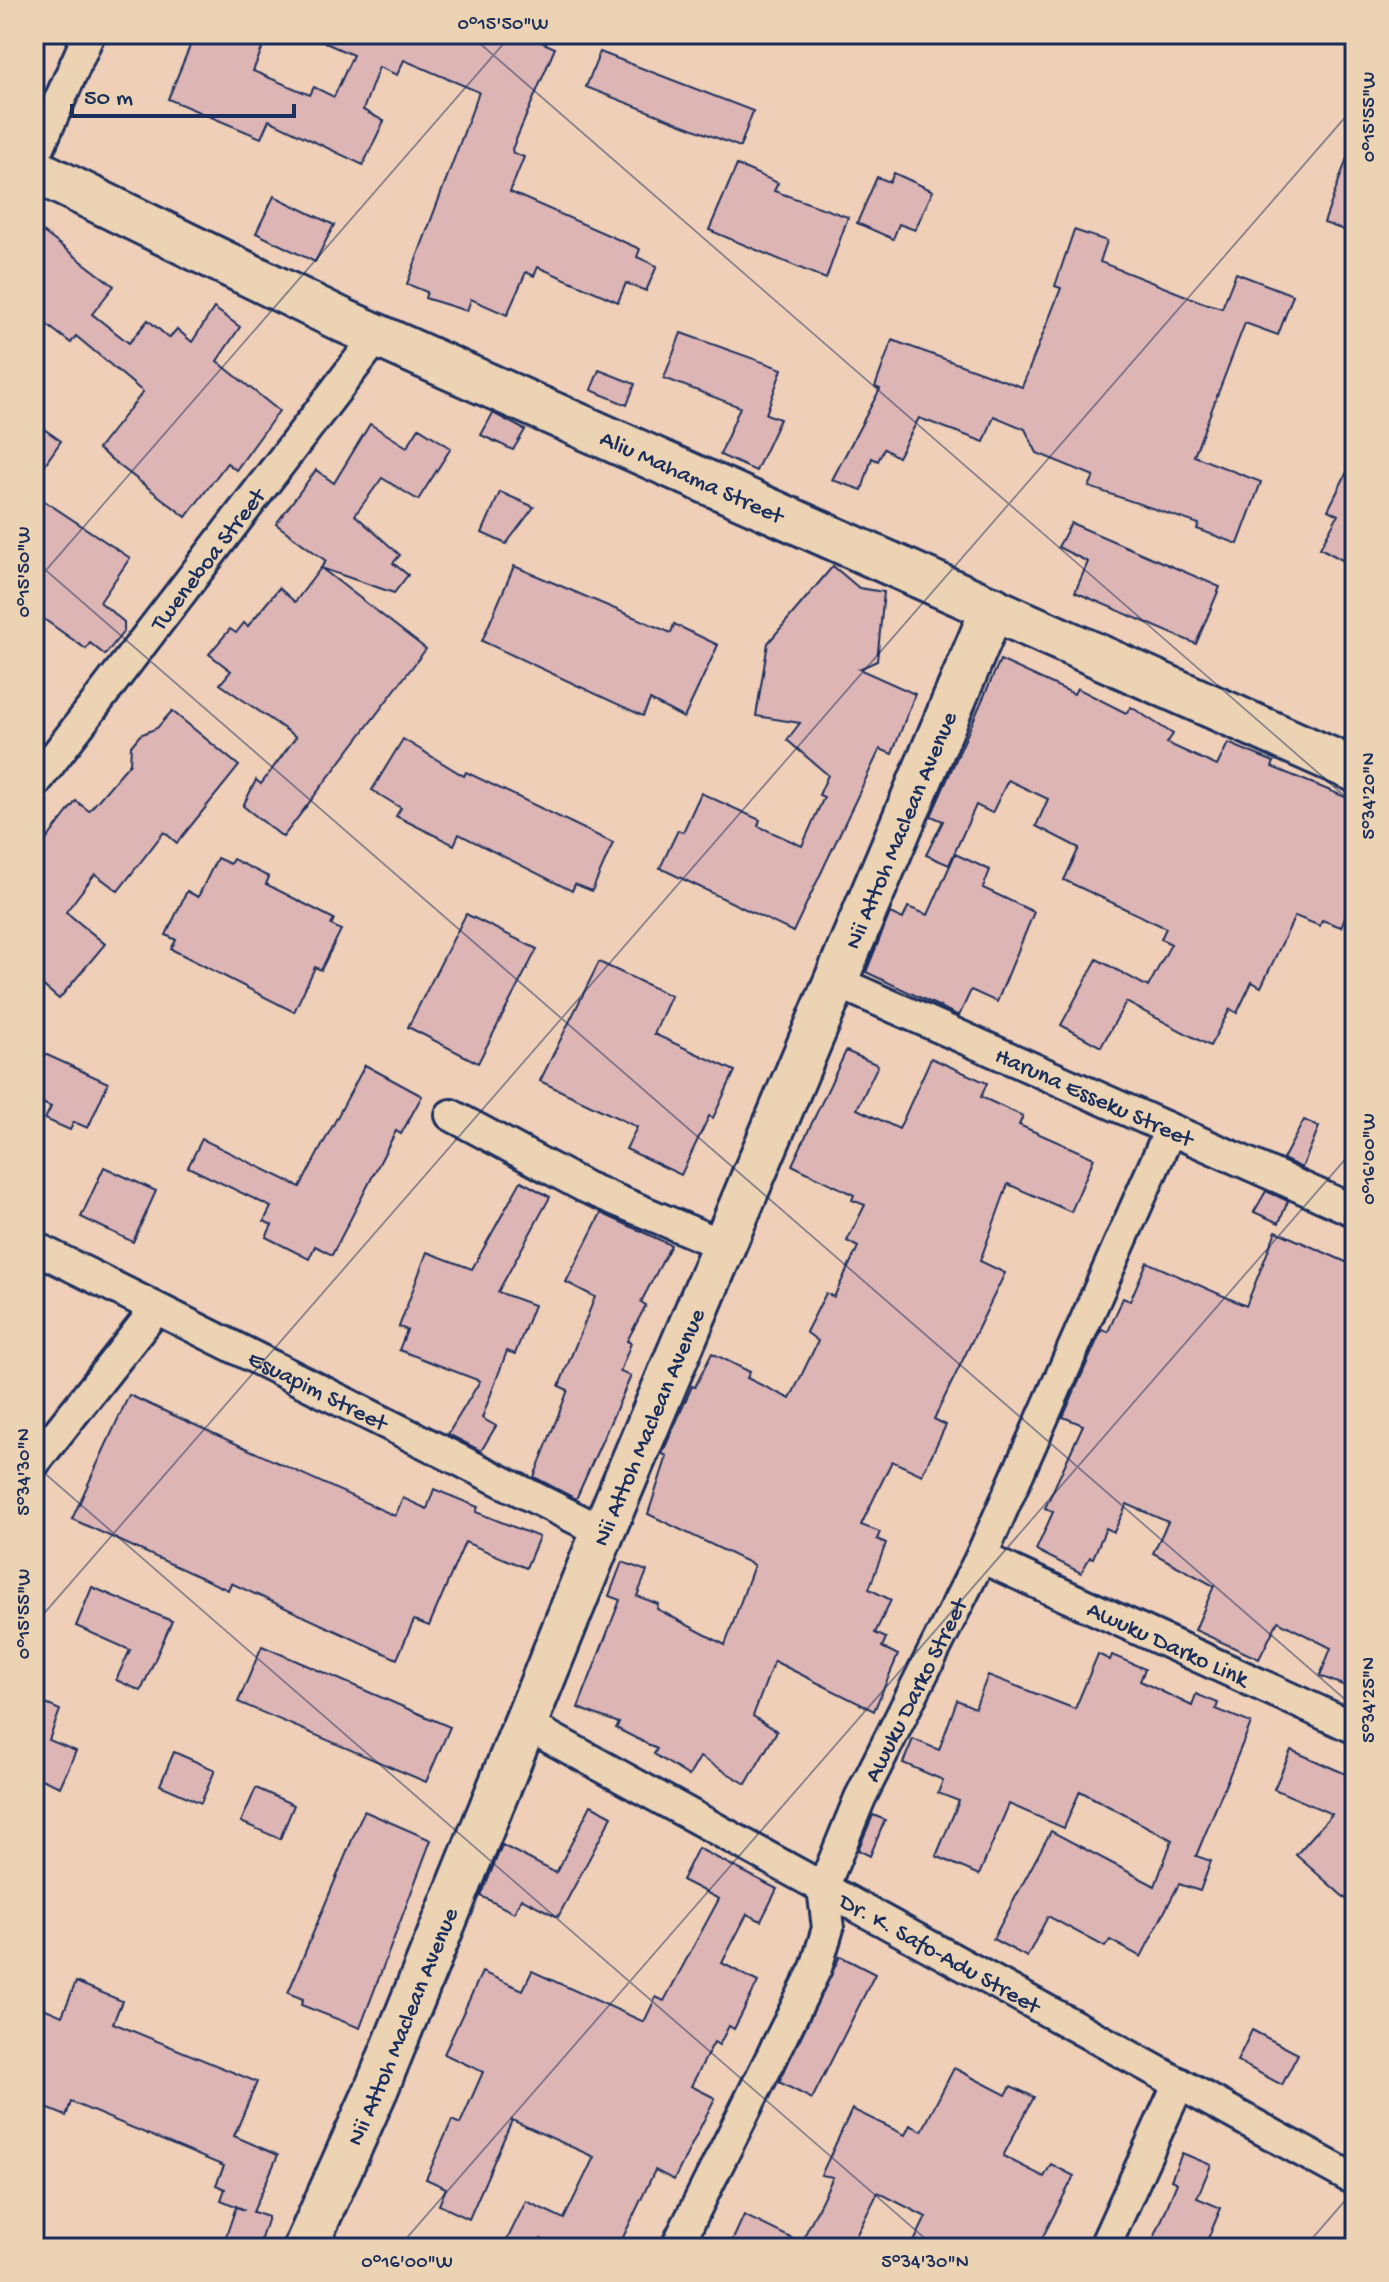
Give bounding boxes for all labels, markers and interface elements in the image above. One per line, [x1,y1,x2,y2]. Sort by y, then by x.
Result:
text: 0°15'50"W [457,14,549,37]
scale bar [72,68,294,118]
text: 0°15'55"W [1359,72,1382,162]
text: 50 m [84,85,133,114]
street label: Aliu Mahama Street [595,426,789,533]
street label: Tweneboa Street [144,482,275,639]
text: 0°15'50"W [14,526,37,618]
street label: Nii Attoh Maclean Avenue [840,707,966,954]
text: 5°34'20"N [1359,753,1382,839]
street label: Haruna Esseku Street [990,1043,1199,1156]
text: 0°16'00"W [1359,1113,1382,1205]
street label: Nii Attoh Maclean Avenue [588,1304,714,1551]
street label: Esuapim Street [242,1346,393,1441]
text: 5°34'30"N [14,1428,37,1516]
text: 0°15'55"W [14,1569,37,1659]
street label: Awuku Darko Street [859,1592,977,1788]
street label: Awuku Darko Link [1082,1596,1254,1696]
text: 5°34'25"N [1359,1657,1382,1743]
street label: Dr. K. Safo-Adu Street [831,1887,1046,2023]
street label: Nii Attoh Maclean Avenue [342,1903,467,2151]
text: 0°16'00"W [361,2252,453,2275]
text: 5°34'30"N [881,2252,969,2275]

